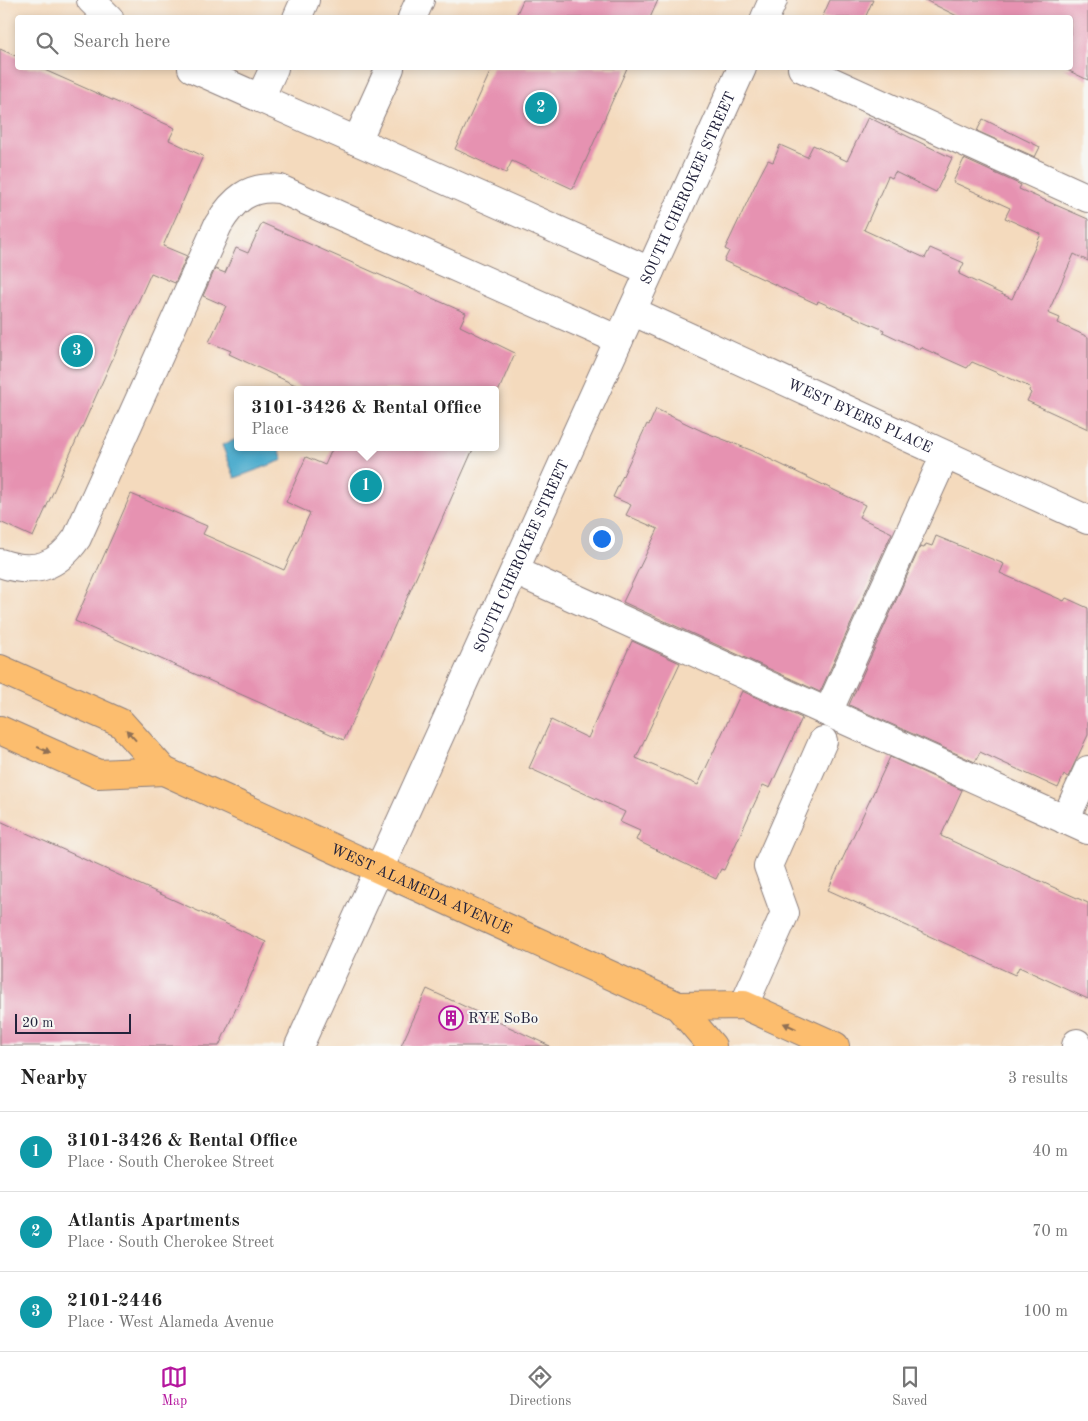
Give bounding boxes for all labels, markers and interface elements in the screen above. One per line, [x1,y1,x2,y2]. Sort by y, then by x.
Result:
search box [15,15,1073,70]
icon: search [33,29,61,57]
text: Search here [73,33,170,52]
pin: 2 [525,89,557,127]
street label: SOUTH CHEROKEE STREET [639,90,739,287]
pin: 3 [61,332,93,370]
street label: WEST BYERS PLACE [785,377,934,457]
popup [234,386,499,451]
text: 3101-3426 & Rental Office [251,399,482,418]
text: Place [251,422,289,438]
street label: SOUTH CHEROKEE STREET [472,458,572,655]
pin: 1 [350,467,382,505]
your location [589,526,615,552]
one-way arrow [126,728,137,741]
one-way arrow [37,747,51,755]
street label: WEST ALAMEDA AVENUE [328,842,514,938]
building icon: RYE SoBo [438,1005,464,1031]
scale bar [15,1011,131,1034]
place label: RYE SoBo [468,1012,538,1027]
text: 20 m [22,1016,53,1030]
one-way arrow [783,1022,797,1030]
text: Nearby [20,1068,88,1089]
text: 3 results [1008,1071,1068,1087]
text: 3101-3426 & Rental Office [67,1132,298,1151]
text: 1 [31,1144,41,1160]
text: 40 m [1032,1144,1068,1160]
text: Place · South Cherokee Street [67,1155,274,1171]
text: Atlantis Apartments [67,1212,240,1231]
text: 2 [31,1224,41,1240]
text: 70 m [1032,1224,1068,1240]
text: Place · South Cherokee Street [67,1235,274,1251]
text: 2101-2446 [67,1292,162,1311]
text: 3 [31,1304,41,1320]
text: 100 m [1023,1304,1068,1320]
text: Place · West Alameda Avenue [67,1315,274,1331]
tab: Map [160,1363,188,1410]
tab: Directions [509,1363,571,1410]
tab: Saved [892,1363,928,1410]

